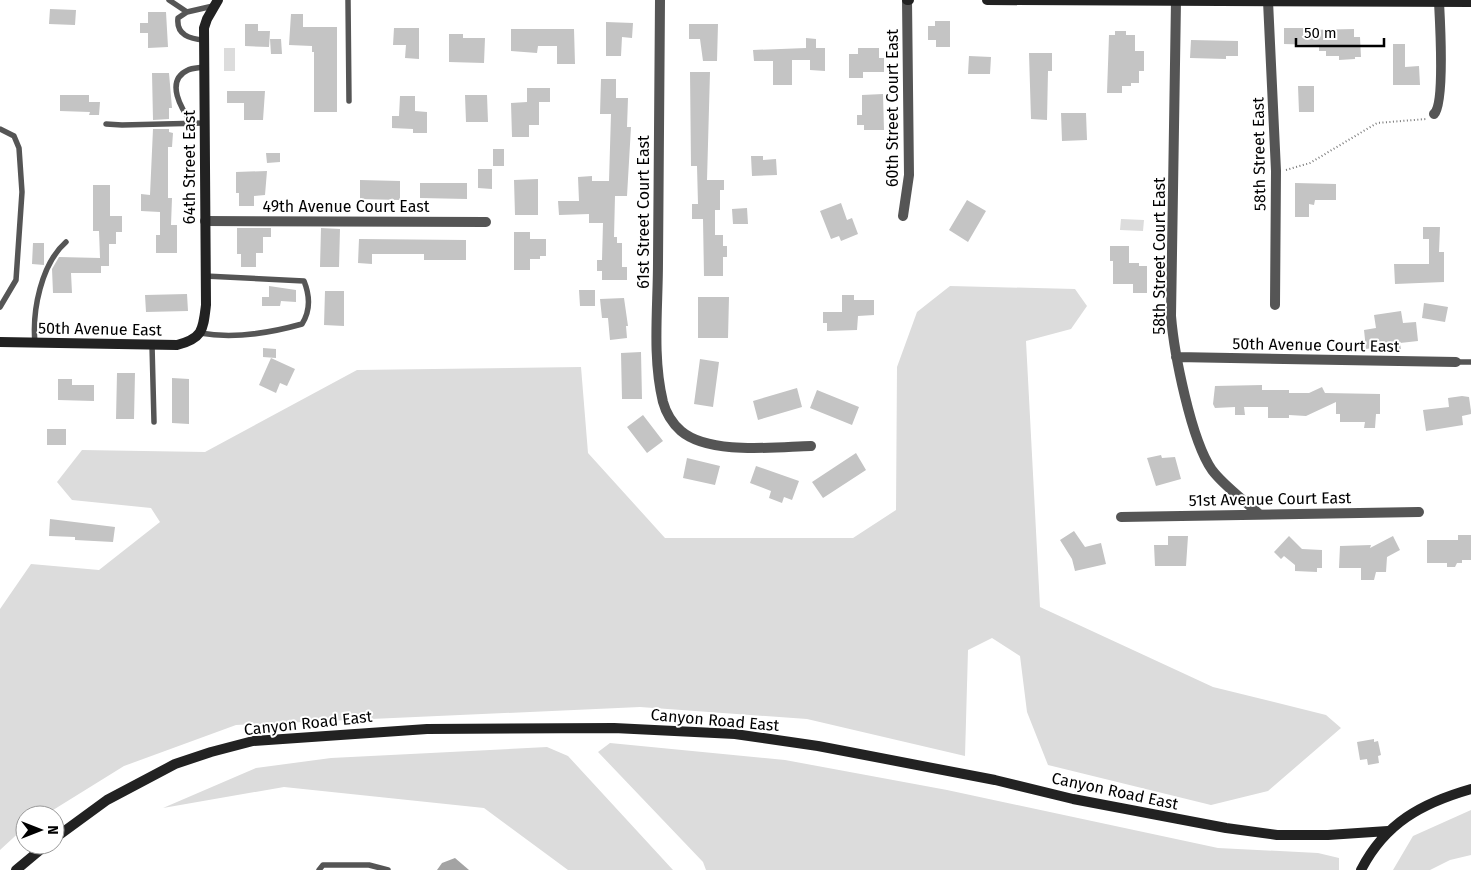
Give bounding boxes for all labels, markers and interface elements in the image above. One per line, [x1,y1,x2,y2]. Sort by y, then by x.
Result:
scale bar [1296,15,1384,47]
text: 50 m [1304,24,1337,42]
street label: 60th Street Court East [883,29,902,187]
street label: 58th Street East [1249,97,1269,211]
street label: 64th Street East [180,110,199,224]
street label: 61st Street Court East [634,135,653,289]
street label: 58th Street Court East [1150,177,1169,335]
street label: 49th Avenue Court East [263,197,430,216]
street label: 50th Avenue East [38,318,162,340]
street label: 50th Avenue Court East [1232,334,1400,356]
street label: 51st Avenue Court East [1189,488,1352,510]
street label: Canyon Road East [650,705,780,735]
street label: Canyon Road East [243,707,373,739]
street label: Canyon Road East [1050,768,1180,814]
north arrow [15,805,65,855]
text: N [44,825,61,835]

